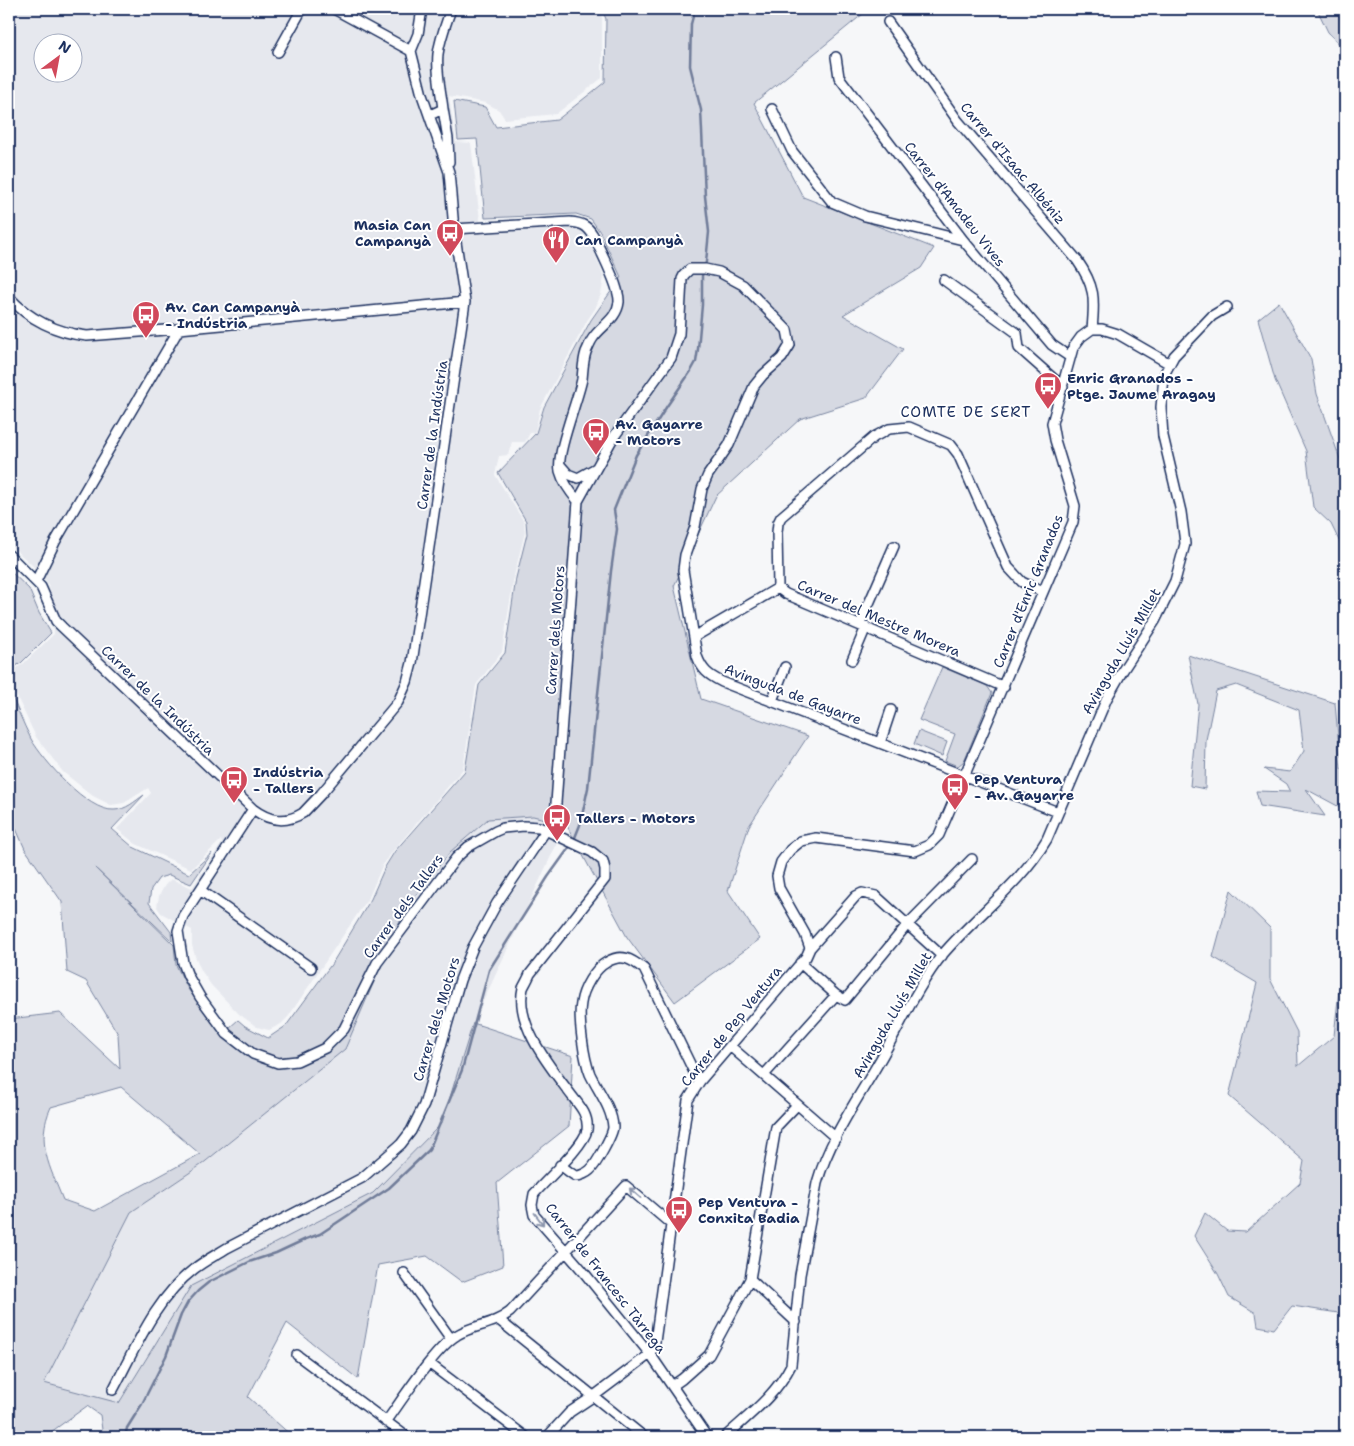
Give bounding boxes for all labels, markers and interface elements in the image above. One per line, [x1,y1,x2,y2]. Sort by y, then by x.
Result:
north arrow [32,32,82,82]
text: N [55,36,74,58]
street label: Carrer d'Isaac Albéniz [957,98,1069,228]
street label: Carrer d'Amadeu Vives [900,138,1010,270]
place label: Masia Can Campanyà [354,216,431,250]
bus stop icon: Masia Can Campanyà [435,218,465,257]
restaurant icon: Can Campanyà [541,225,571,264]
place label: Can Campanyà [575,231,684,249]
place label: Av. Can Campanyà - Indústria [165,298,301,332]
bus stop icon: Av. Can Campanyà - Indústria [131,300,161,339]
street label: Carrer de la Indústria [413,359,451,511]
place label: Enric Granados - Ptge. Jaume Aragay [1067,369,1216,403]
bus stop icon: Enric Granados - Ptge. Jaume Aragay [1033,371,1063,410]
district label: COMTE DE SERT [900,402,1032,422]
place label: Av. Gayarre - Motors [615,415,703,449]
bus stop icon: Av. Gayarre - Motors [581,417,611,456]
street label: Carrer d'Enric Granados [989,511,1067,671]
street label: Carrer dels Motors [542,565,568,695]
street label: Carrer del Mestre Morera [795,575,963,661]
street label: Avinguda Lluís Millet [1078,585,1164,717]
street label: Carrer de la Indústria [98,641,219,759]
street label: Avinguda de Gayarre [722,660,864,728]
place label: Indústria - Tallers [253,763,324,797]
bus stop icon: Indústria - Tallers [219,765,249,804]
place label: Pep Ventura - Av. Gayarre [974,770,1074,804]
bus stop icon: Pep Ventura - Av. Gayarre [940,772,970,811]
bus stop icon: Tallers - Motors [542,803,572,842]
place label: Tallers - Motors [576,809,695,827]
street label: Carrer dels Tallers [359,850,447,962]
street label: Avinguda Lluís Millet [849,949,935,1081]
street label: Carrer dels Motors [409,955,464,1083]
street label: Carrer de Pep Ventura [677,962,785,1090]
one-way arrow [629,1188,642,1199]
place label: Pep Ventura - Conxita Badia [698,1193,800,1227]
bus stop icon: Pep Ventura - Conxita Badia [664,1195,694,1234]
street label: Carrer de Francesc Tàrrega [542,1199,671,1357]
one-way arrow [533,1213,544,1226]

